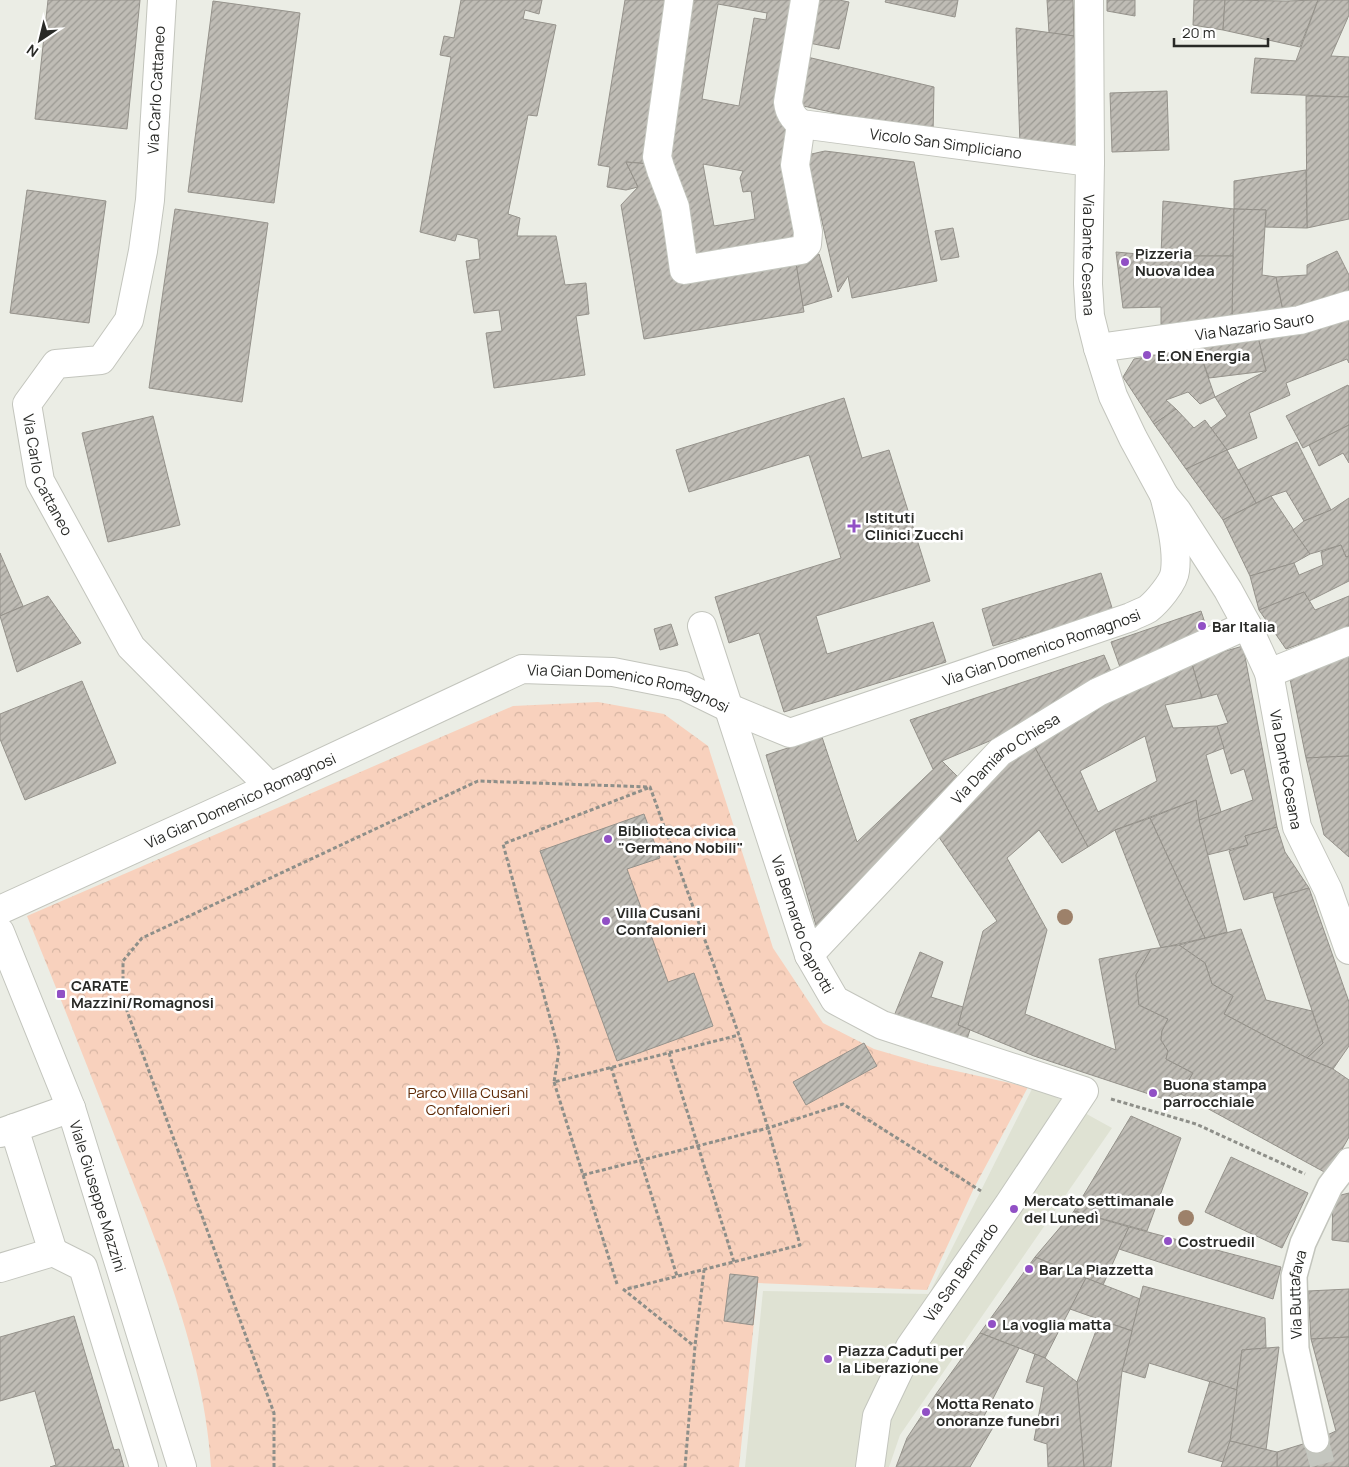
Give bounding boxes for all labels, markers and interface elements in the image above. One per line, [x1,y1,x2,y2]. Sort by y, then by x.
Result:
north arrow [15,15,65,65]
scale bar [1174,15,1268,47]
text: 20 m [1182,22,1215,43]
street label: Via Carlo Cattaneo [142,25,170,155]
text: N [23,40,42,62]
street label: Vicolo San Simpliciano [868,123,1023,163]
street label: Via Dante Cesana [1077,194,1100,316]
place label: Pizzeria Nuova Idea [1135,243,1215,281]
marker: Pizzeria Nuova Idea [1119,256,1131,268]
street label: Via Nazario Sauro [1194,306,1316,345]
place label: E.ON Energia [1157,345,1250,366]
marker: E.ON Energia [1141,349,1153,361]
street label: Via Carlo Cattaneo [18,412,78,539]
place label: Istituti Clinici Zucchi [865,507,964,545]
marker: Istituti Clinici Zucchi [847,519,861,533]
street label: Via Gian Domenico Romagnosi [940,603,1144,691]
place label: Bar Italia [1212,616,1276,637]
marker: Bar Italia [1196,620,1208,632]
street label: Via Gian Domenico Romagnosi [527,659,733,717]
street label: Via Damiano Chiesa [946,708,1064,808]
street label: Via Dante Cesana [1265,708,1308,831]
street label: Via Gian Domenico Romagnosi [141,747,339,853]
place label: Biblioteca civica "Germano Nobili" [618,820,744,858]
marker: Biblioteca civica "Germano Nobili" [602,833,614,845]
street label: Via Bernardo Caprotti [767,852,839,997]
place label: Villa Cusani Confalonieri [616,902,706,940]
marker: Villa Cusani Confalonieri [600,915,612,927]
place label: CARATE Mazzini/Romagnosi [71,975,214,1013]
marker: CARATE Mazzini/Romagnosi [55,988,67,1000]
place label: Buona stampa parrocchiale [1163,1074,1267,1112]
park label: Parco Villa Cusani Confalonieri [407,1082,529,1120]
marker: Buona stampa parrocchiale [1147,1087,1159,1099]
street label: Viale Giuseppe Mazzini [65,1118,132,1275]
place label: Mercato settimanale del Lunedì [1024,1190,1174,1228]
marker: Mercato settimanale del Lunedì [1008,1203,1020,1215]
street label: Via San Bernardo [919,1218,1003,1326]
place label: Costruedil [1178,1231,1255,1252]
marker: Costruedil [1162,1235,1174,1247]
street label: Via Buttafava [1283,1247,1311,1339]
place label: Bar La Piazzetta [1039,1259,1153,1280]
marker: Bar La Piazzetta [1023,1263,1035,1275]
place label: La voglia matta [1002,1314,1111,1335]
marker: La voglia matta [986,1318,998,1330]
place label: Piazza Caduti per la Liberazione [838,1340,964,1378]
marker: Piazza Caduti per la Liberazione [822,1353,834,1365]
place label: Motta Renato onoranze funebri [936,1393,1060,1431]
marker: Motta Renato onoranze funebri [920,1406,932,1418]

